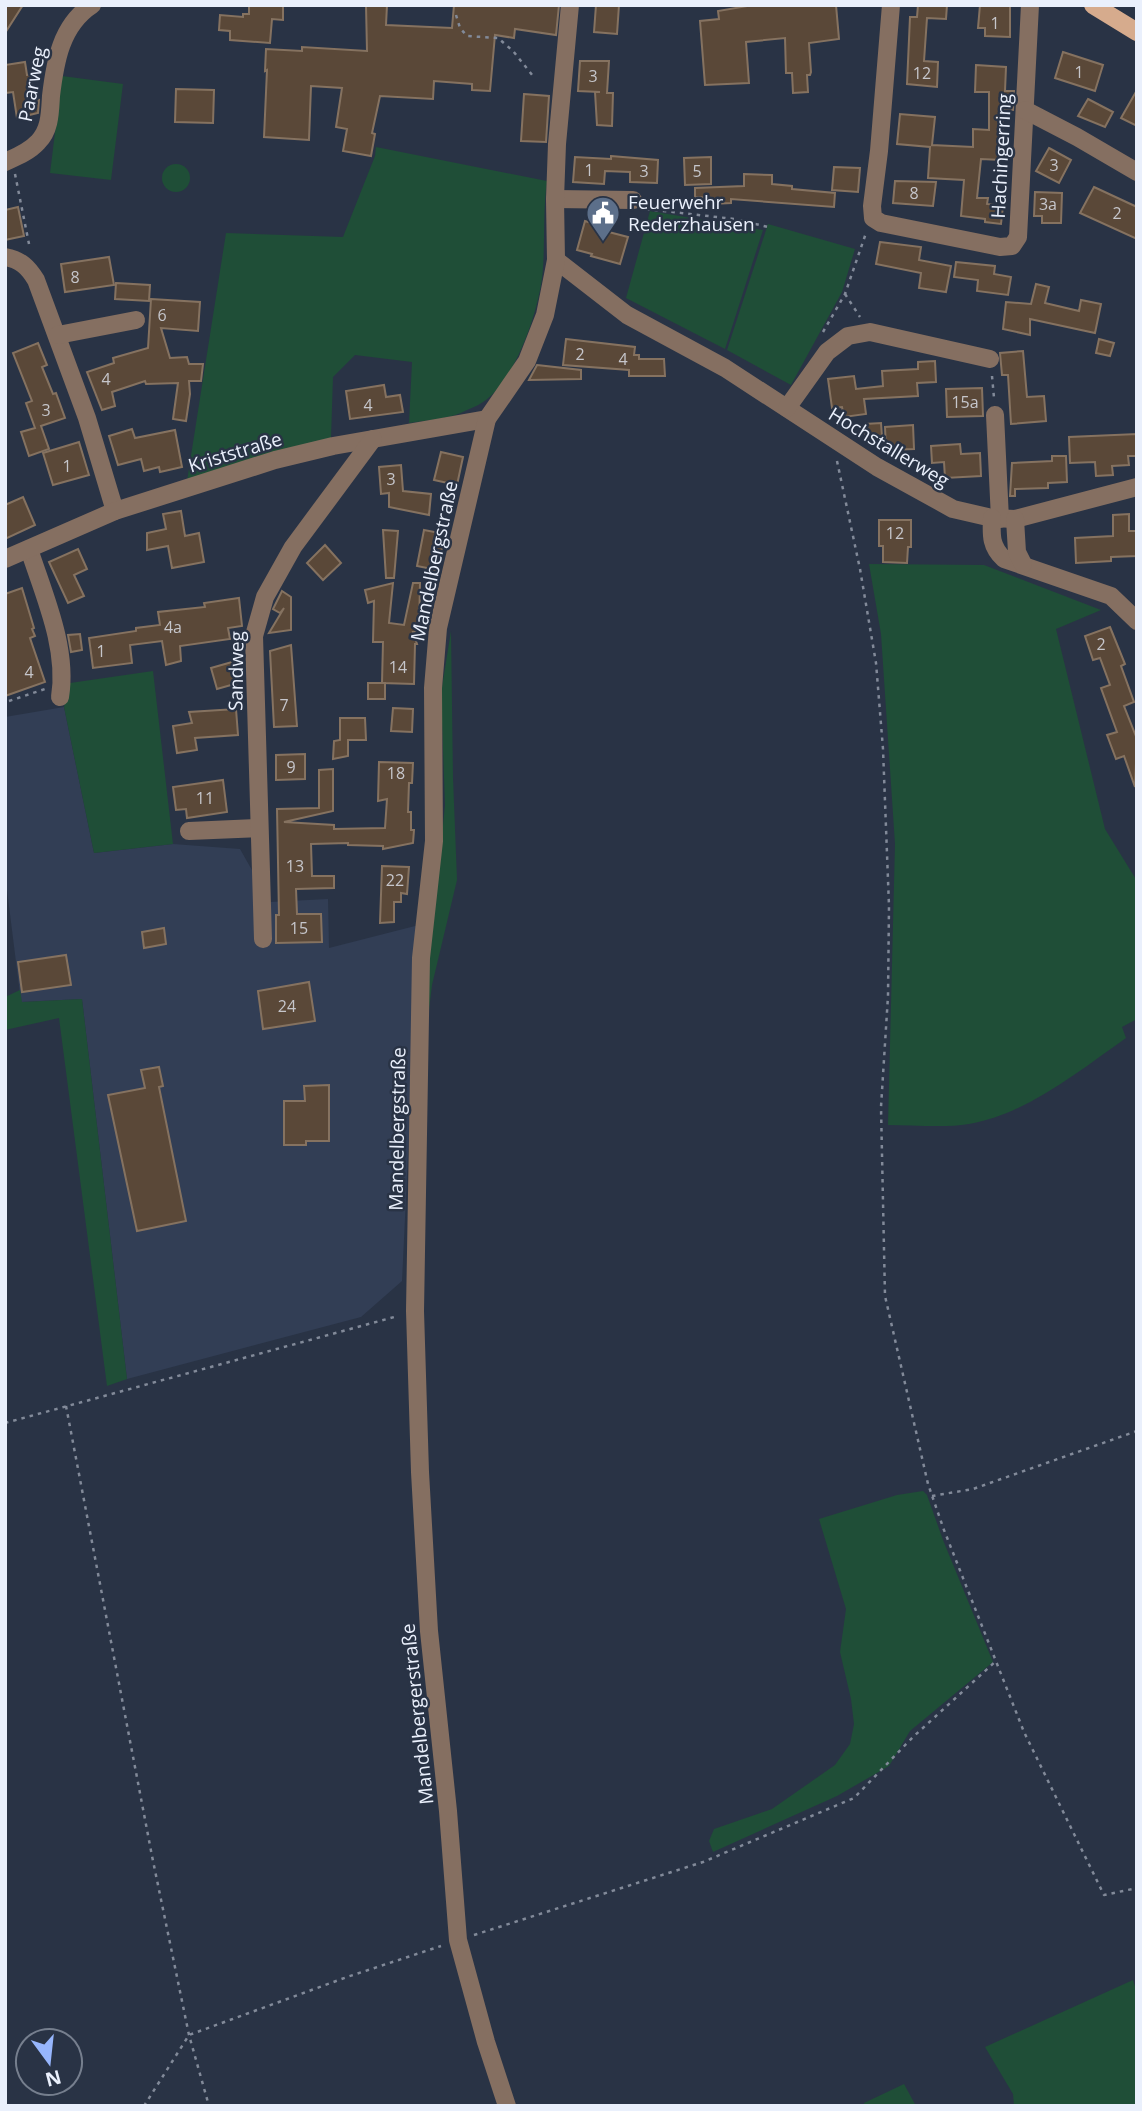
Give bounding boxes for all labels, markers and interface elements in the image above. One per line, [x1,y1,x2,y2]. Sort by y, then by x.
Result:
house number: 1 [990,12,1000,34]
street label: Paarweg [12,44,52,124]
house number: 1 [1074,61,1084,83]
house number: 12 [913,62,931,84]
house number: 3 [588,65,598,87]
street label: Hachingerring [985,93,1017,219]
house number: 3 [1049,154,1059,176]
house number: 1 [584,159,594,181]
house number: 3 [639,160,649,182]
house number: 5 [692,160,702,182]
house number: 8 [909,182,919,204]
place label: Feuerwehr Rederzhausen [628,189,755,237]
house number: 3a [1039,193,1057,215]
public building icon: Feuerwehr Rederzhausen [584,194,622,243]
house number: 2 [1112,202,1122,224]
house number: 8 [70,266,80,288]
house number: 6 [157,304,167,326]
house number: 2 [575,343,585,365]
house number: 4 [618,348,628,370]
house number: 4 [101,368,111,390]
house number: 15a [951,391,979,413]
house number: 4 [363,394,373,416]
house number: 3 [41,399,51,421]
street label: Hochstallerweg [824,401,954,493]
street label: Kriststraße [185,425,285,479]
house number: 1 [62,455,72,477]
house number: 3 [386,468,396,490]
street label: Mandelbergstraße [404,478,464,644]
house number: 12 [886,522,904,544]
house number: 4a [164,616,182,638]
street label: Sandweg [222,631,250,711]
house number: 2 [1096,633,1106,655]
house number: 1 [96,640,106,662]
house number: 14 [389,656,407,678]
house number: 4 [24,661,34,683]
house number: 7 [279,694,289,716]
house number: 9 [286,756,296,778]
house number: 18 [387,762,405,784]
house number: 11 [196,787,214,809]
house number: 13 [286,855,304,877]
house number: 22 [386,869,404,891]
house number: 15 [290,917,308,939]
house number: 24 [278,995,296,1017]
street label: Mandelbergstraße [383,1047,411,1211]
street label: Mandelbergerstraße [395,1622,439,1806]
north arrow [14,2027,84,2097]
text: N [43,2064,64,2093]

